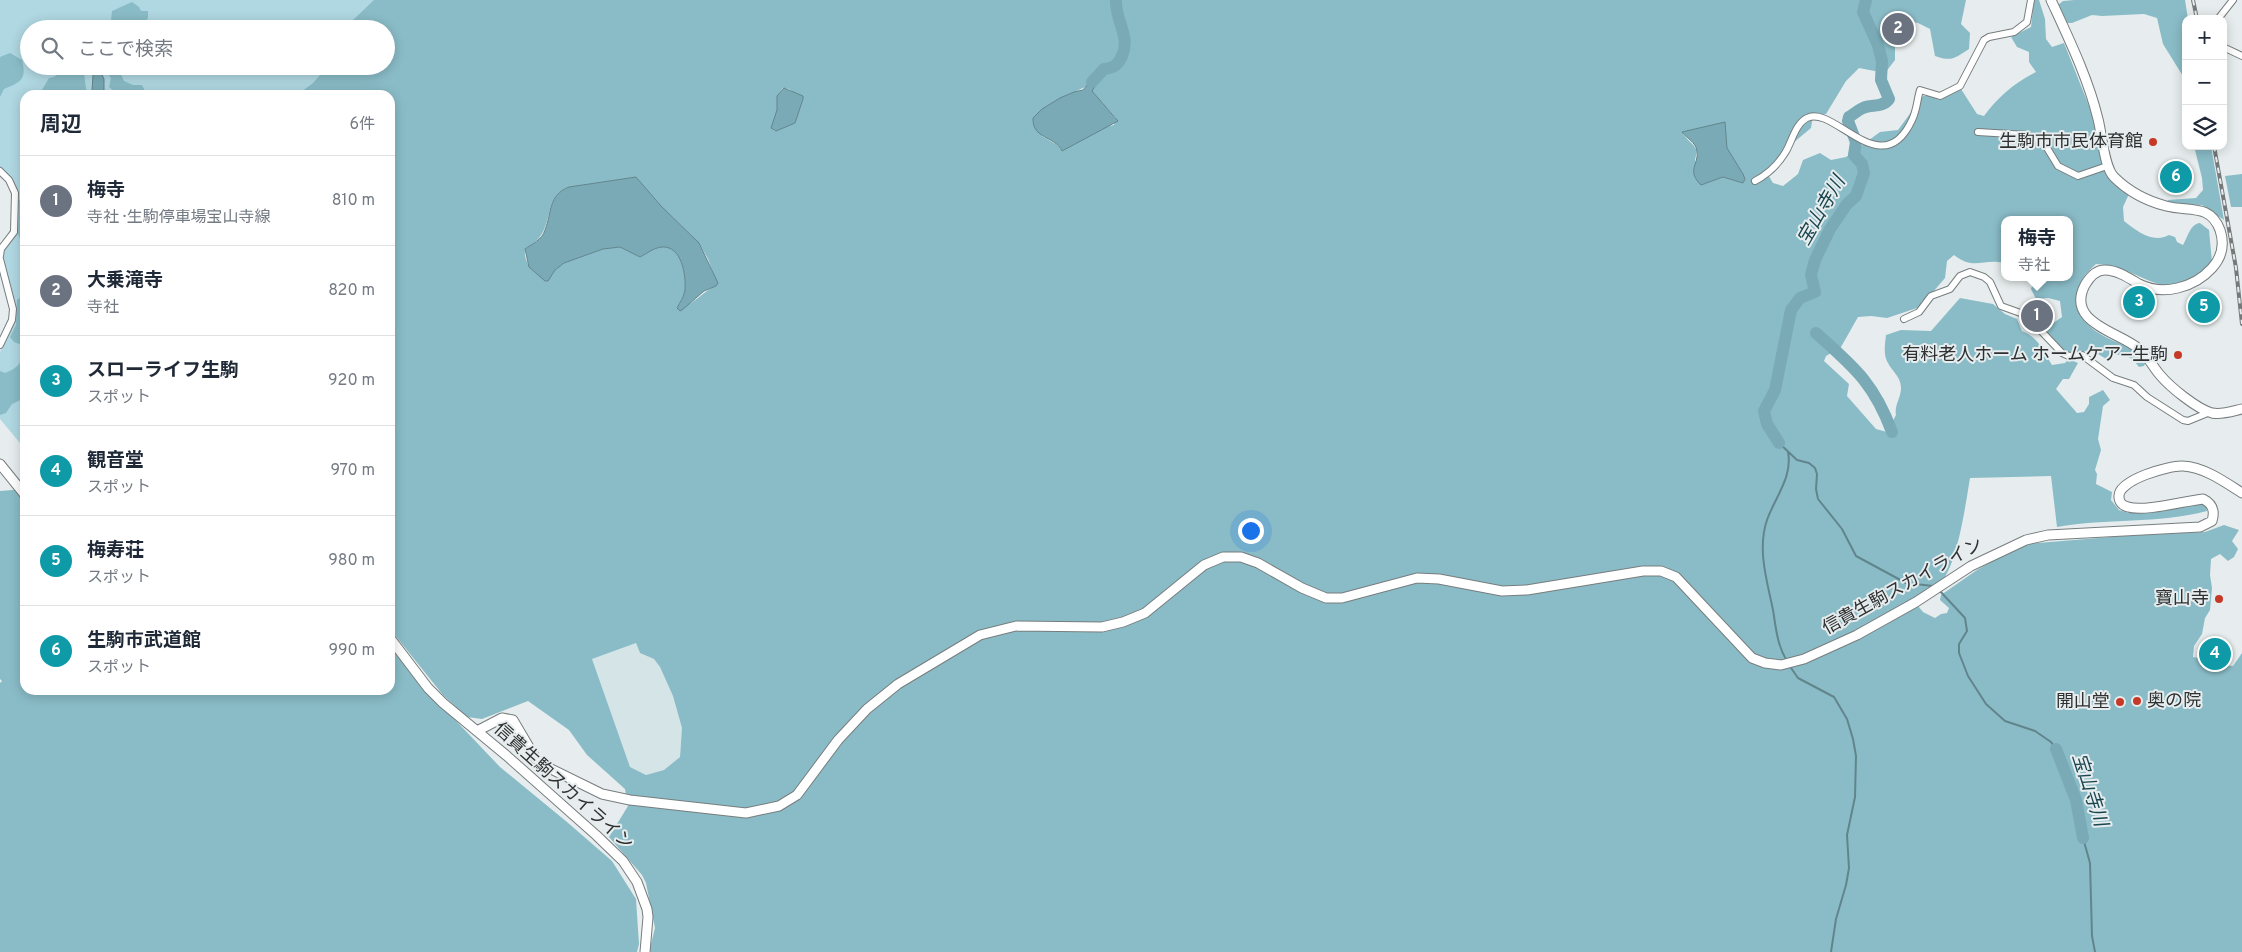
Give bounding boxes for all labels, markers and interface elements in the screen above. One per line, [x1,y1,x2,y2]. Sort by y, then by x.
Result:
pin: 2 [1882,10,1914,48]
map controls [2182,15,2227,150]
button: + [2182,15,2227,60]
search box [20,20,395,75]
icon: search [38,34,66,62]
text: ここで検索 [78,38,173,62]
button: − [2182,60,2227,105]
button: layers [2182,105,2227,150]
text: 周辺 [40,112,82,139]
text: 6件 [349,115,375,135]
place label: 生駒市市民体育館 [1999,131,2143,154]
marker: 生駒市市民体育館 [2147,136,2159,148]
pin: 6 [2160,158,2192,196]
water label: 宝山寺川 [1793,170,1852,250]
text: 梅寺 [87,179,125,203]
text: 1 [53,191,59,211]
text: 810 m [332,191,375,211]
text: 寺社 · 生駒停車場宝山寺線 [87,208,271,228]
popup [2001,216,2073,281]
text: 梅寺 [2018,227,2056,251]
text: 寺社 [2018,256,2050,276]
text: 大乗滝寺 [87,269,163,293]
text: 2 [51,281,61,301]
text: 820 m [328,281,375,301]
pin: 3 [2123,283,2155,321]
pin: 5 [2188,288,2220,326]
pin: 1 [2021,297,2053,335]
text: 寺社 [87,298,119,318]
place label: 有料老人ホーム ホームケア―生駒 [1902,344,2168,367]
marker: 有料老人ホーム ホームケア―生駒 [2172,349,2184,361]
text: スローライフ生駒 [87,359,239,383]
text: 3 [51,371,61,391]
text: 920 m [328,371,375,391]
text: スポット [87,388,151,408]
text: 観音堂 [87,449,144,473]
text: 4 [51,461,61,481]
text: 970 m [330,461,375,481]
text: スポット [87,478,151,498]
your location [1238,518,1264,544]
street label: 信貴生駒スカイライン [1819,533,1987,641]
text: 梅寿荘 [87,539,144,563]
text: 5 [51,551,61,571]
text: 980 m [328,551,375,571]
text: スポット [87,568,151,588]
place label: 寶山寺 [2155,588,2209,611]
marker: 寶山寺 [2213,593,2225,605]
text: 生駒市武道館 [87,629,201,653]
pin: 4 [2199,635,2231,673]
text: 6 [51,641,61,661]
text: 990 m [328,641,375,661]
text: スポット [87,658,151,678]
place label: 奥の院 [2147,690,2201,713]
place label: 開山堂 [2056,691,2110,714]
marker: 奥の院 [2131,695,2143,707]
marker: 開山堂 [2114,696,2126,708]
street label: 信貴生駒スカイライン [488,718,638,856]
water label: 宝山寺川 [2066,750,2113,832]

